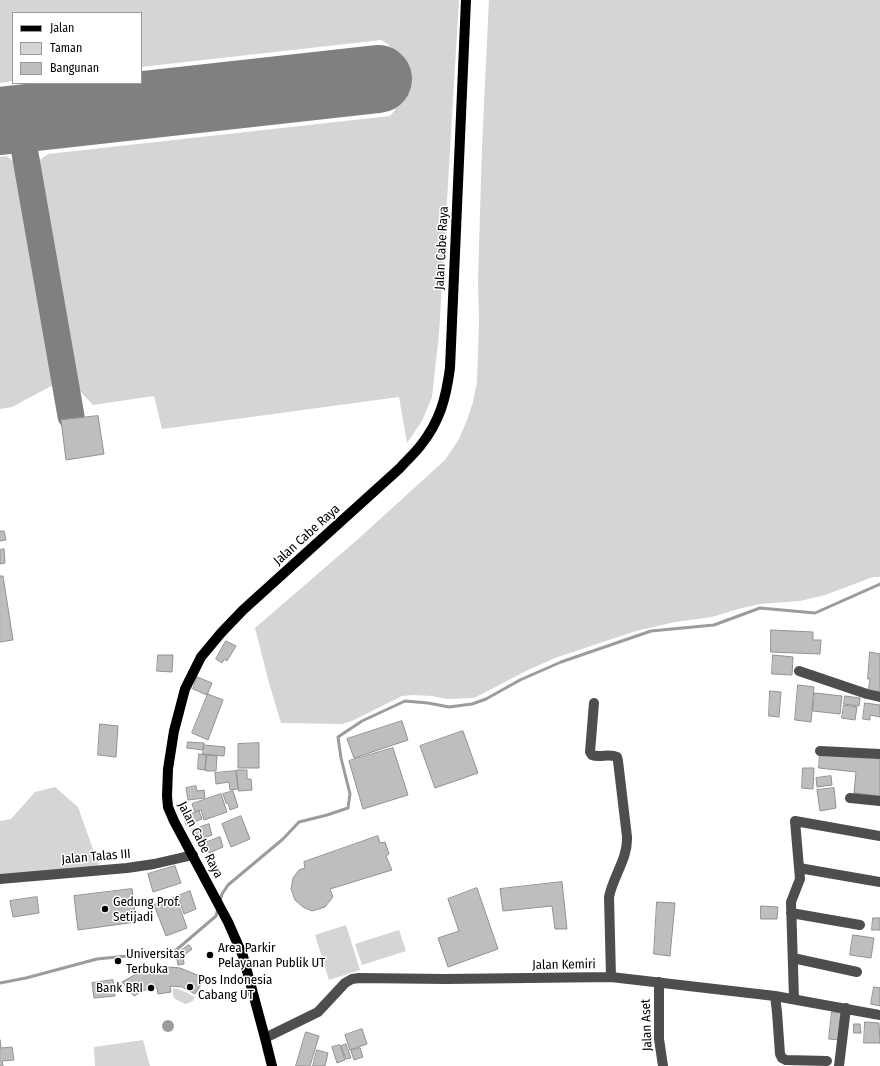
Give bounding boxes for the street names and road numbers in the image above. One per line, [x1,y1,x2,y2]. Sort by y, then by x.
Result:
street label: Jalan Cabe Raya [432,206,452,290]
street label: Jalan Cabe Raya [271,501,343,569]
street label: Jalan Cabe Raya [174,799,226,881]
street label: Jalan Talas III [61,846,131,868]
street label: Jalan Kemiri [532,957,596,973]
street label: Jalan Aset [638,998,656,1052]

